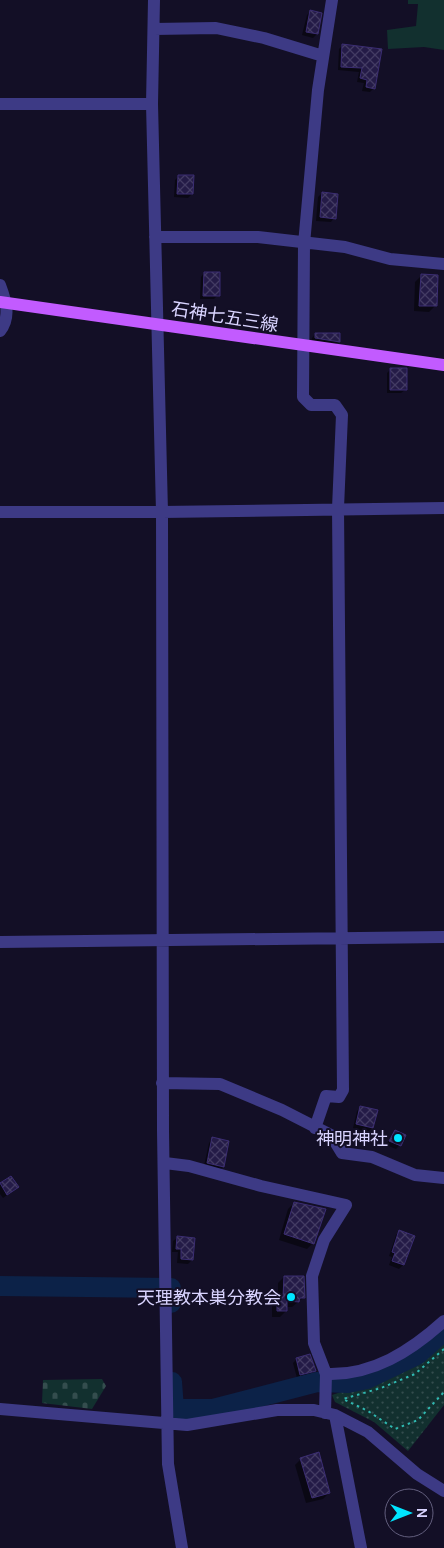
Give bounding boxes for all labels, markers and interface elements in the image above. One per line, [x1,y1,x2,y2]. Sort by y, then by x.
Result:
street label: 石神七五三線 [170,296,280,336]
place label: 神明神社 [316,1126,388,1150]
marker: 神明神社 [392,1132,404,1144]
place label: 天理教本巣分教会 [137,1285,281,1309]
marker: 天理教本巣分教会 [285,1291,297,1303]
north arrow [384,1488,434,1538]
text: N [413,1508,432,1518]

